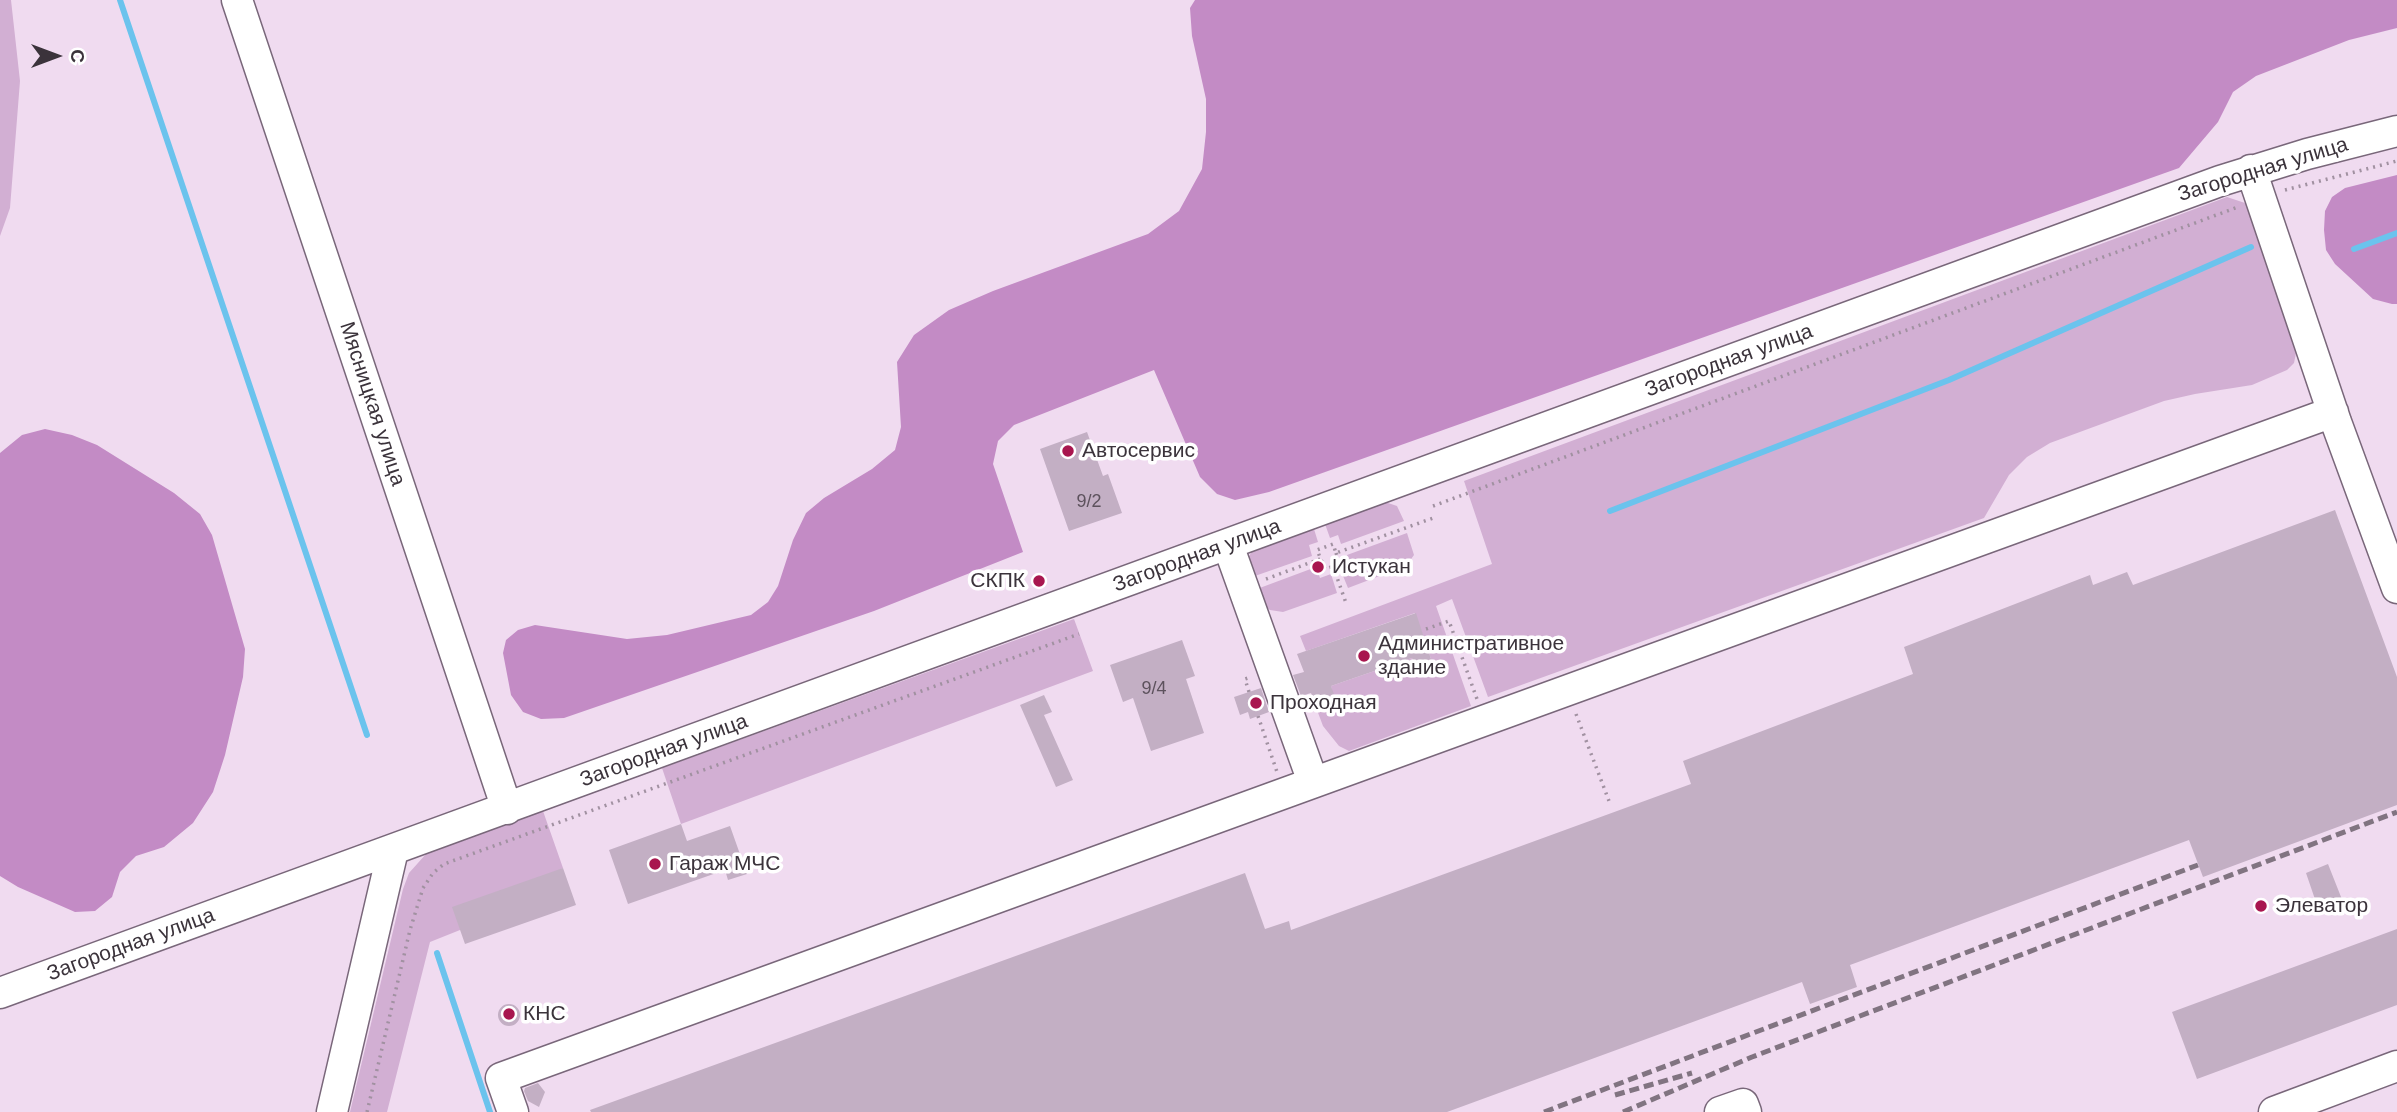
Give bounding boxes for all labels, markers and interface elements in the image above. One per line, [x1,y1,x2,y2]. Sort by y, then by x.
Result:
north arrow [21,21,91,91]
text: С [67,49,88,63]
street label: Загородная улица [2175,132,2351,208]
street label: Мясницкая улица [334,319,410,489]
street label: Загородная улица [1642,319,1816,403]
place label: Автосервис [1082,438,1195,464]
marker: Автосервис [1060,443,1076,459]
house number: 9/2 [1076,491,1102,513]
street label: Загородная улица [1110,514,1284,598]
place label: Истукан [1332,554,1411,580]
marker: Истукан [1310,559,1326,575]
place label: СКПК [970,568,1025,594]
marker: СКПК [1031,573,1047,589]
place label: Административное здание [1378,631,1564,681]
marker: Административное здание [1356,648,1372,664]
house number: 9/4 [1141,678,1167,700]
place label: Проходная [1270,690,1377,716]
marker: Проходная [1248,695,1264,711]
street label: Загородная улица [577,709,751,793]
place label: Гараж МЧС [669,851,781,877]
marker: Гараж МЧС [647,856,663,872]
place label: Элеватор [2275,893,2368,919]
marker: Элеватор [2253,898,2269,914]
street label: Загородная улица [44,903,218,987]
place label: КНС [523,1001,566,1027]
marker: КНС [501,1006,517,1022]

